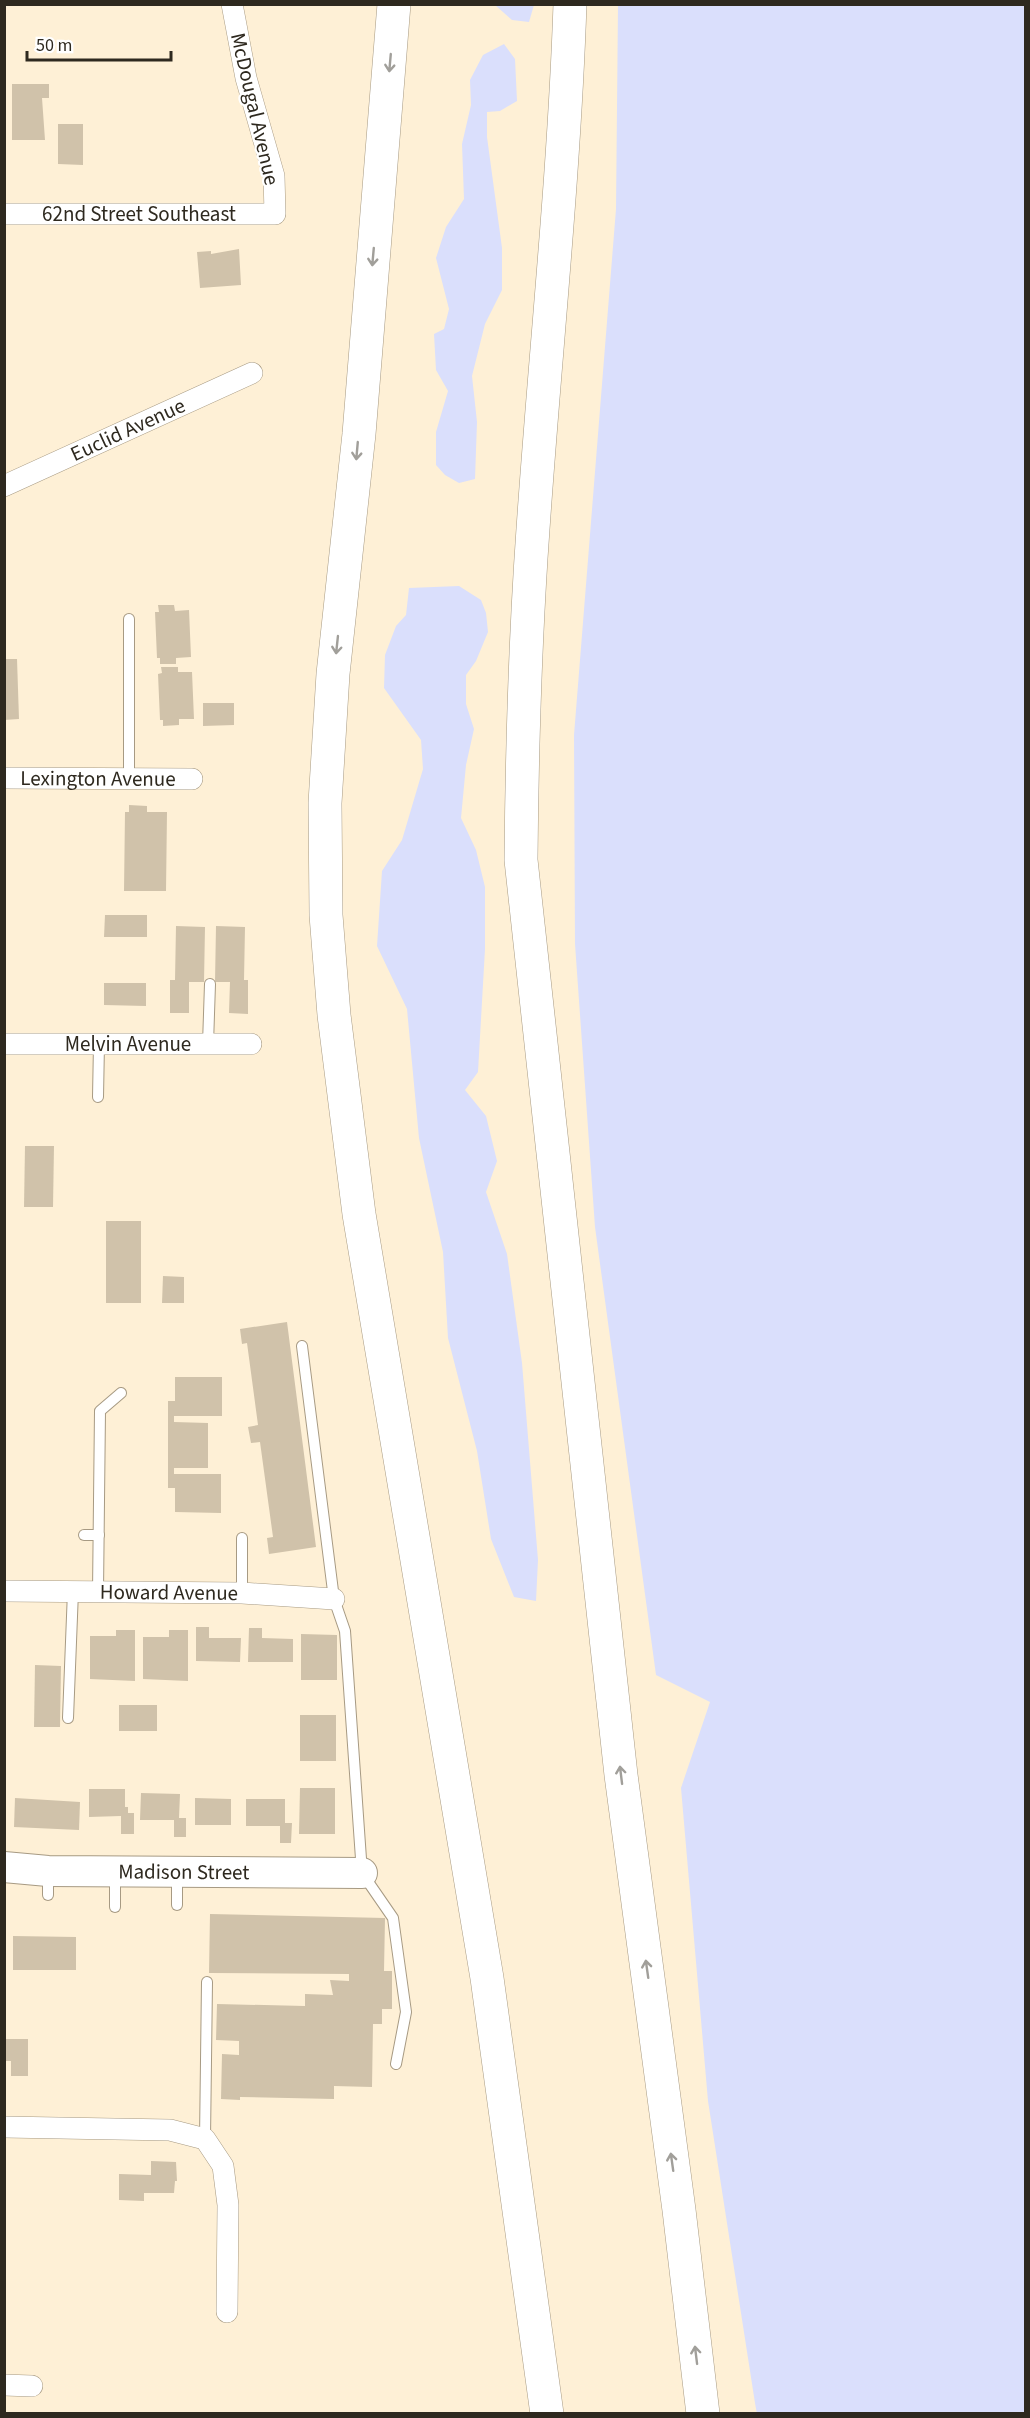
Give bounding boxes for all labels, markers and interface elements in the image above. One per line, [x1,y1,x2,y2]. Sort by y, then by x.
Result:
scale bar [27,24,171,62]
street label: McDougal Avenue [223,30,287,188]
text: 50 m [36,33,72,58]
one-way arrow [384,52,395,72]
street label: 62nd Street Southeast [42,199,236,229]
one-way arrow [367,247,378,267]
street label: Euclid Avenue [65,390,190,469]
one-way arrow [351,441,362,461]
one-way arrow [331,635,342,655]
street label: Lexington Avenue [20,763,176,794]
street label: Melvin Avenue [65,1029,191,1059]
street label: Howard Avenue [100,1577,238,1608]
one-way arrow [615,1766,626,1786]
street label: Madison Street [118,1856,250,1887]
one-way arrow [641,1959,652,1979]
one-way arrow [667,2152,678,2172]
one-way arrow [690,2346,701,2366]

